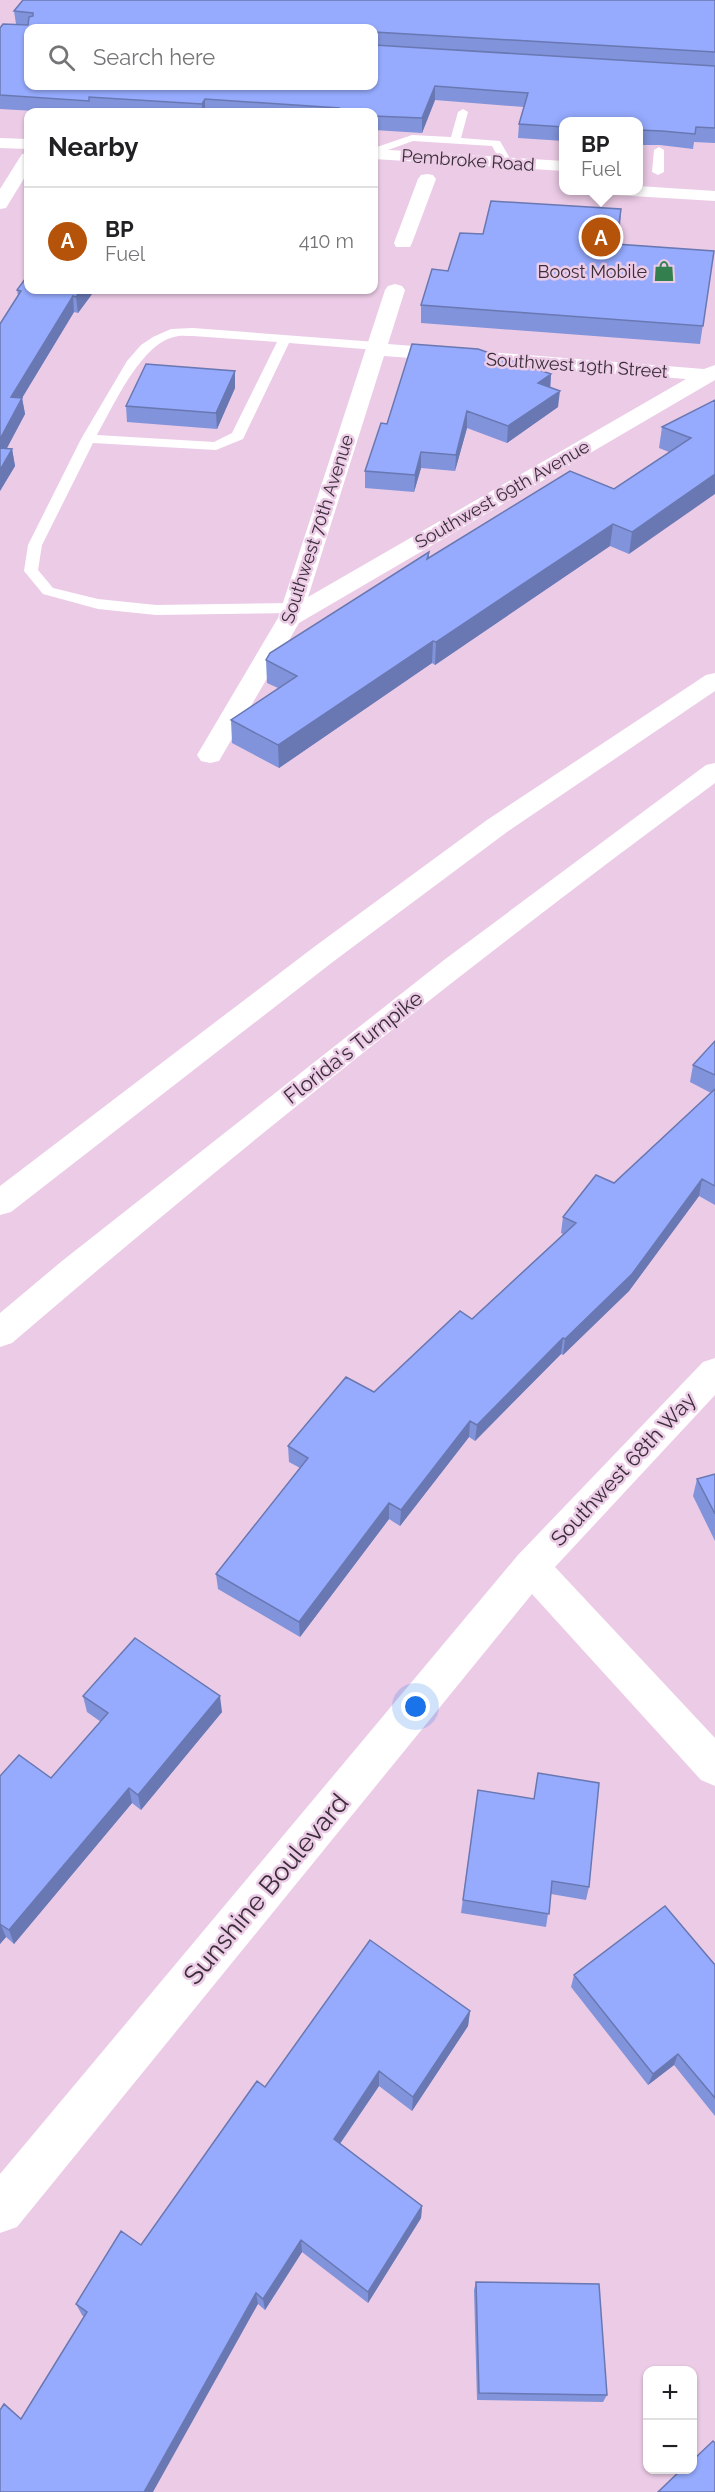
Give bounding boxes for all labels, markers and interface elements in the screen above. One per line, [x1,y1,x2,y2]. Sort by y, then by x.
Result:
search box [24,24,378,90]
icon: search [45,41,78,74]
text: Search here [93,44,215,70]
popup [559,117,643,195]
text: BP [581,131,610,157]
text: Nearby [48,132,138,162]
street label: Pembroke Road [401,145,535,175]
text: Fuel [581,157,621,181]
pin: A [582,214,620,260]
text: BP [105,216,134,242]
text: A [61,229,74,253]
text: 410 m [299,229,354,253]
text: Fuel [105,242,145,266]
shop icon: Boost Mobile [652,259,676,283]
place label: Boost Mobile [537,261,647,282]
street label: Southwest 19th Street [485,348,669,382]
street label: Southwest 70th Avenue [277,432,358,626]
street label: Southwest 69th Avenue [411,435,593,553]
street label: Florida's Turnpike [279,985,427,1109]
street label: Southwest 68th Way [545,1387,701,1551]
your location [401,1692,430,1721]
street label: Sunshine Boulevard [177,1788,355,1990]
map controls [643,2366,697,2474]
button: + [643,2366,697,2420]
button: − [643,2420,697,2474]

